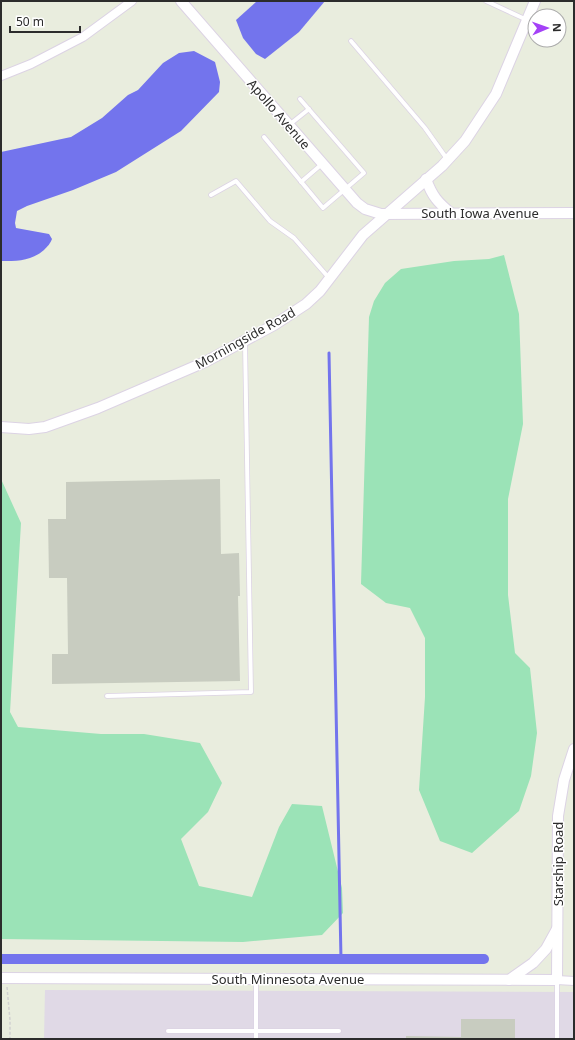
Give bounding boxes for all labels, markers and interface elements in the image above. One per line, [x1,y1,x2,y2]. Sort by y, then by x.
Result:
scale bar [10,8,80,34]
north arrow [527,8,567,48]
text: 50 m [16,13,44,30]
text: N [550,23,565,32]
street label: Apollo Avenue [243,75,315,153]
street label: South Iowa Avenue [421,204,539,222]
street label: Morningside Road [192,303,298,373]
street label: Starship Road [549,822,567,906]
street label: South Minnesota Avenue [212,970,364,988]

